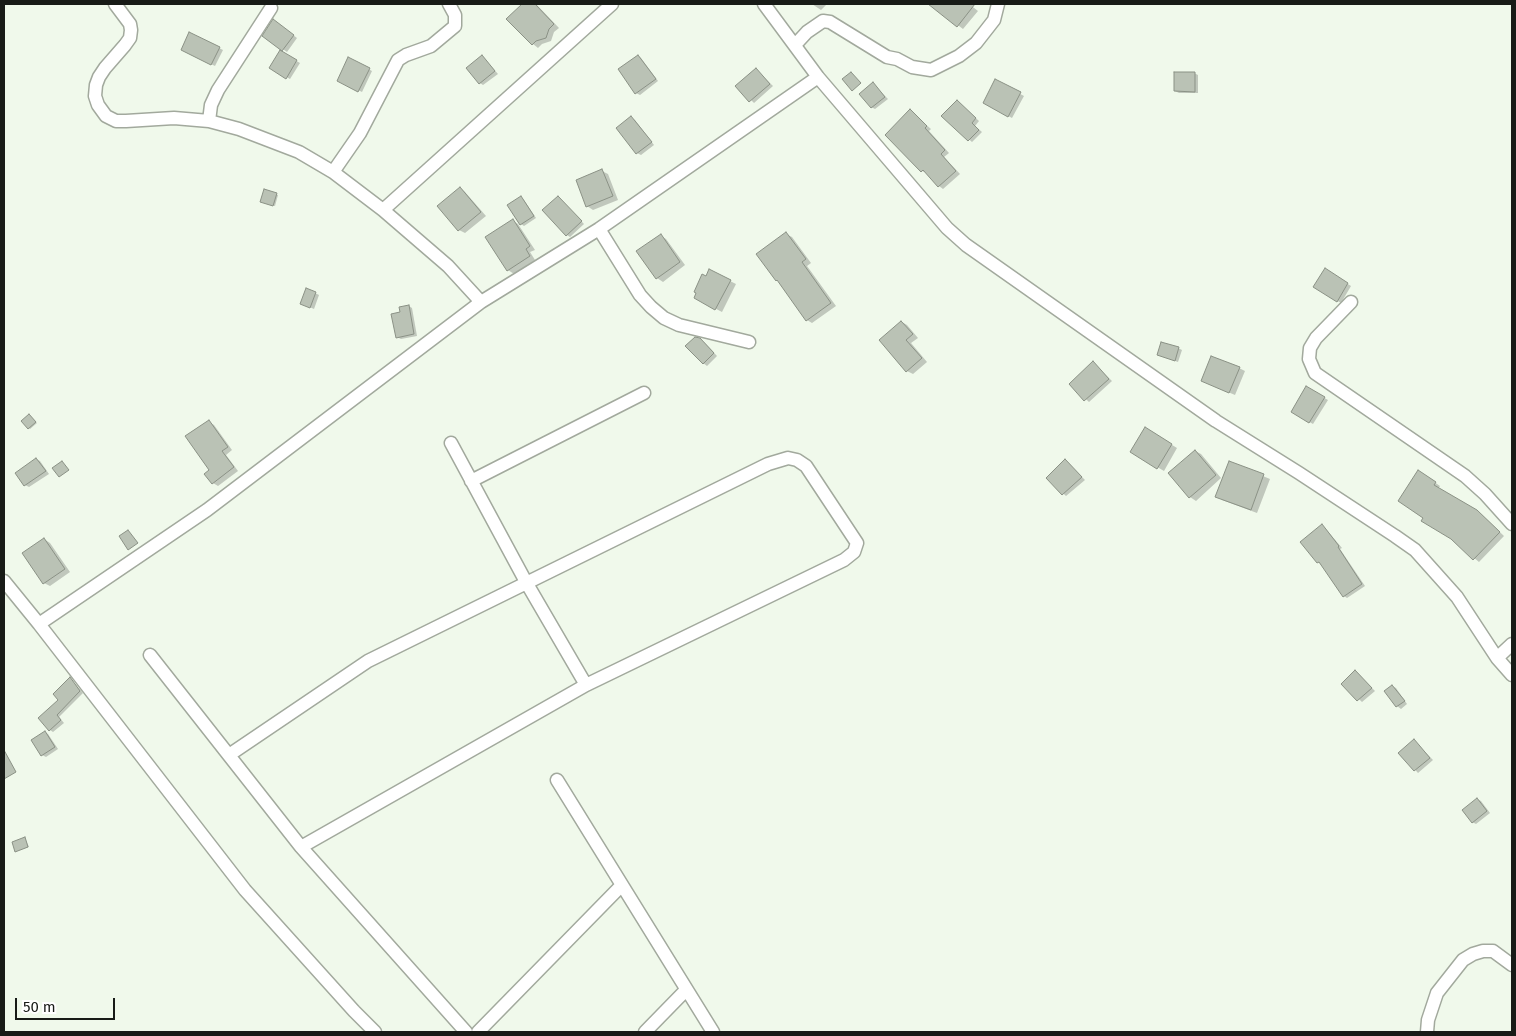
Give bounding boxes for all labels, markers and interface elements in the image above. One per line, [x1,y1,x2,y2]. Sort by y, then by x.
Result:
scale bar [18,988,118,1020]
text: 50 m [23,998,56,1016]

